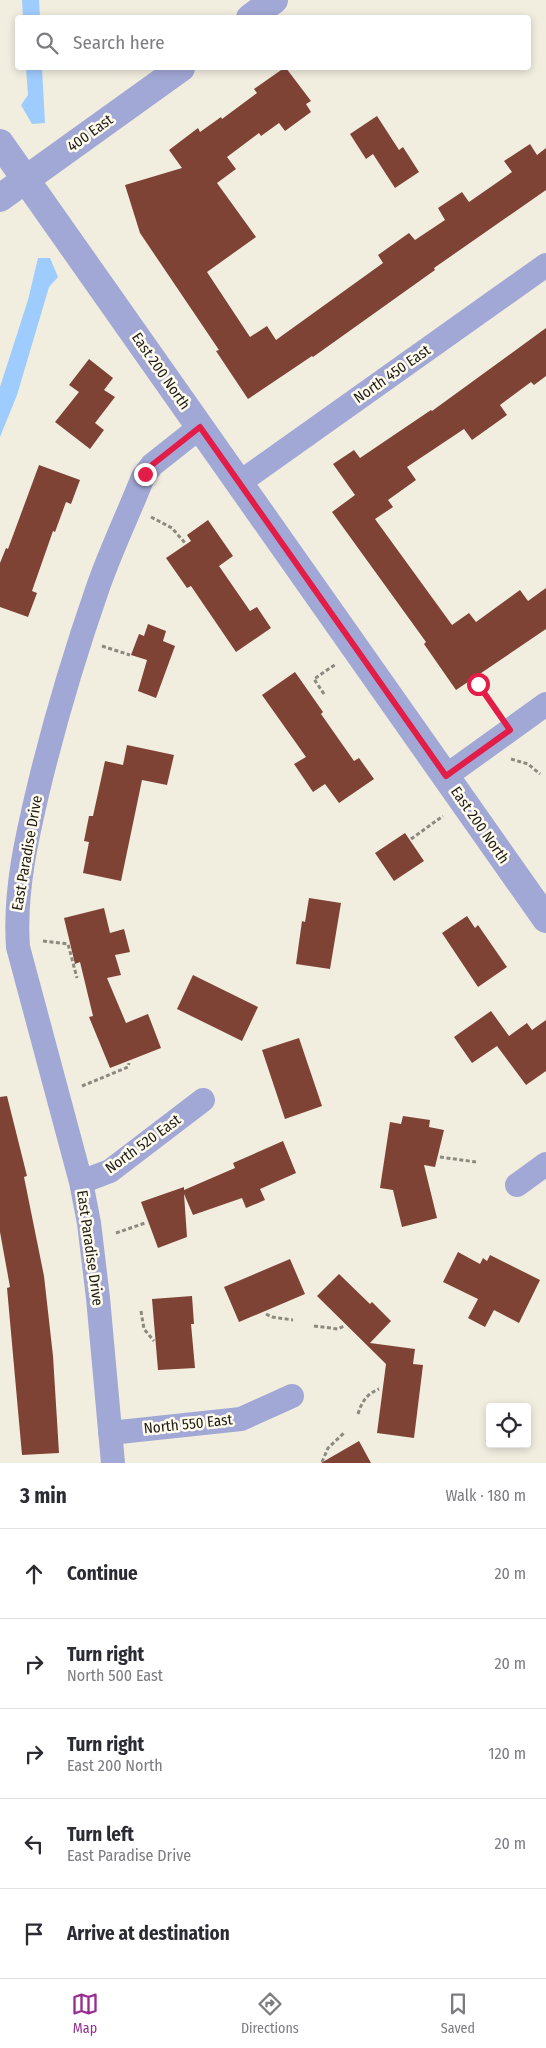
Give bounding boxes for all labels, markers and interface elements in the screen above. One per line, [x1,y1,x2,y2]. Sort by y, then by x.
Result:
search box [15,15,531,70]
icon: search [33,29,61,57]
text: Search here [73,31,165,54]
street label: 400 East [64,110,116,156]
street label: East 200 North [128,329,194,413]
street label: North 450 East [350,341,434,407]
route end [134,463,157,486]
route start [467,673,490,696]
street label: East 200 North [447,783,513,867]
street label: East Paradise Drive [8,794,46,912]
street label: North 520 East [102,1111,184,1177]
street label: East Paradise Drive [73,1189,107,1307]
map controls [486,1403,531,1448]
button: locate [486,1403,531,1448]
street label: North 550 East [143,1410,233,1438]
text: 3 min [20,1483,67,1509]
text: Walk · 180 m [446,1486,526,1505]
icon: ahead [20,1560,48,1588]
text: Continue [67,1562,138,1585]
text: 20 m [495,1564,526,1583]
text: Turn right [67,1643,144,1666]
icon: right [20,1650,48,1678]
text: 20 m [495,1654,526,1673]
text: North 500 East [67,1666,163,1685]
text: Turn right [67,1733,144,1756]
icon: right [20,1740,48,1768]
text: 120 m [488,1744,526,1763]
text: East 200 North [67,1756,163,1775]
text: Turn left [67,1823,134,1846]
icon: left [20,1830,48,1858]
text: 20 m [495,1834,526,1853]
text: East Paradise Drive [67,1846,191,1865]
icon: arrive [20,1920,48,1948]
text: Arrive at destination [67,1922,230,1945]
tab: Map [71,1990,99,2037]
tab: Directions [241,1990,299,2037]
tab: Saved [441,1990,475,2037]

